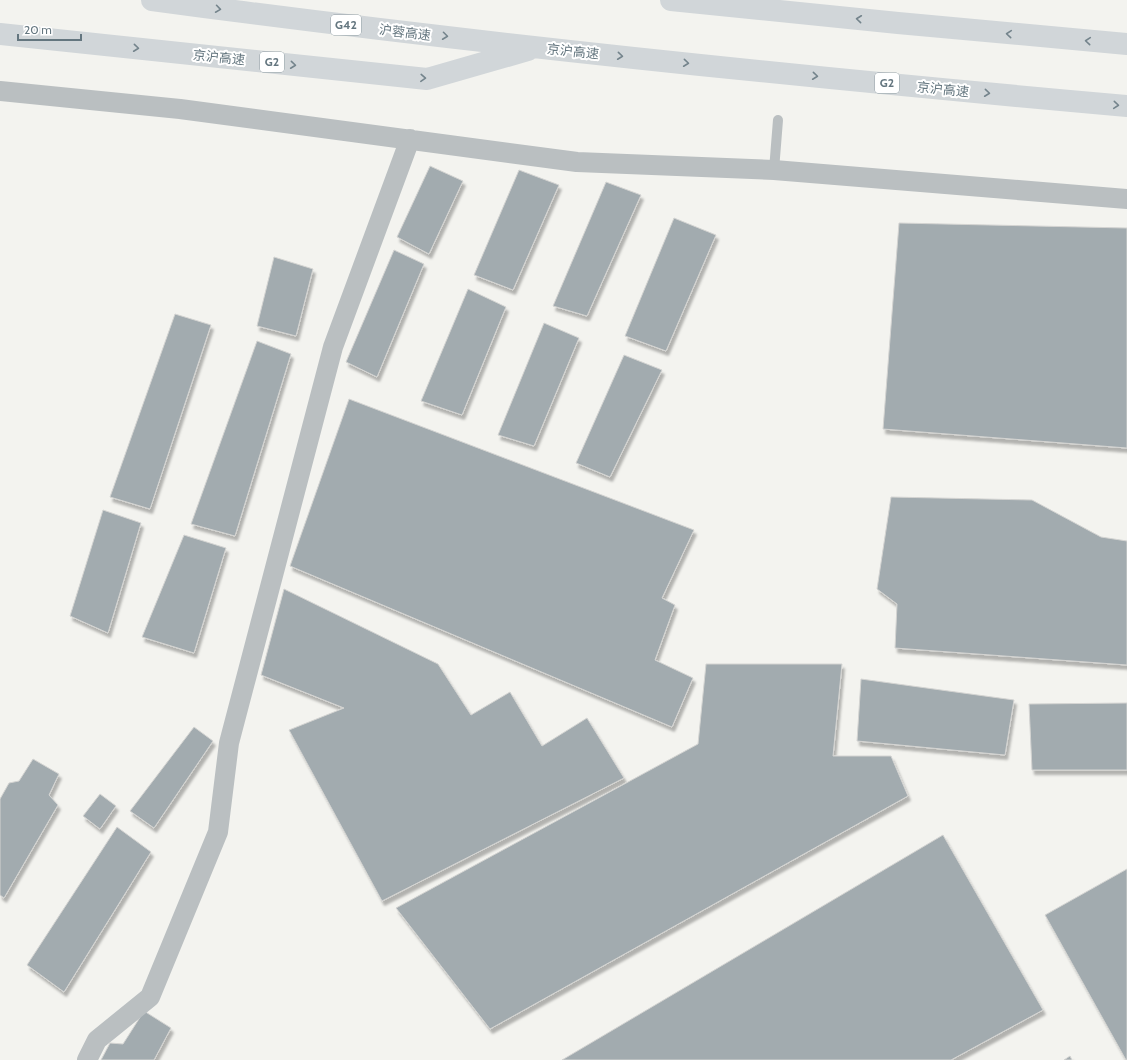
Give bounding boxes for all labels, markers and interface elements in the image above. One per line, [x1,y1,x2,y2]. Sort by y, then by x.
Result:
one-way arrow [215,4,221,13]
road number: G42 [331,15,361,35]
one-way arrow [856,15,862,24]
scale bar [18,16,81,42]
street label: 沪蓉高速 [378,21,432,43]
text: 20 m [24,22,52,37]
one-way arrow [1006,29,1013,38]
one-way arrow [442,31,448,40]
one-way arrow [1085,36,1091,45]
street label: 京沪高速 [546,40,600,62]
one-way arrow [133,43,139,52]
street label: 京沪高速 [192,46,246,68]
one-way arrow [617,51,623,60]
road number: G2 [260,52,284,72]
one-way arrow [683,58,689,67]
one-way arrow [290,60,296,69]
one-way arrow [812,72,819,81]
road number: G2 [875,73,899,93]
one-way arrow [420,74,426,82]
street label: 京沪高速 [916,78,970,100]
one-way arrow [984,88,990,97]
one-way arrow [1113,100,1119,109]

